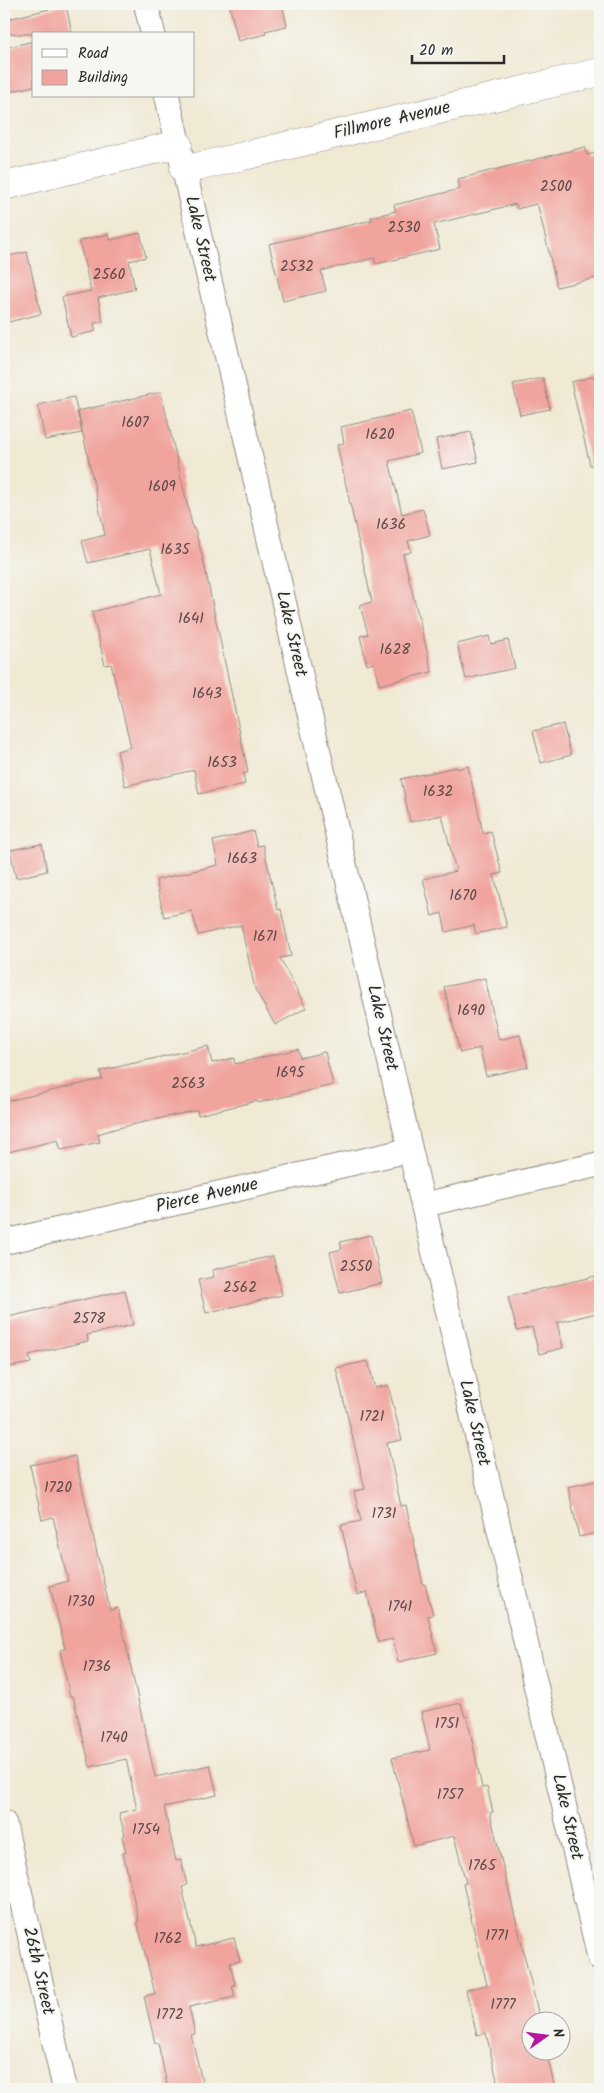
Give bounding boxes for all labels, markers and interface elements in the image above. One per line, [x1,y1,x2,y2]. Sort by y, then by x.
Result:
legend [32,32,195,98]
scale bar [412,32,504,64]
text: 20 m [419,39,453,63]
text: Road [78,42,109,66]
text: Building [78,66,128,90]
street label: Fillmore Avenue [331,93,453,149]
house number: 2500 [540,175,572,199]
street label: Lake Street [176,193,224,286]
house number: 2530 [388,216,421,240]
house number: 2532 [280,255,314,279]
house number: 2560 [93,263,126,287]
house number: 1607 [121,411,150,435]
house number: 1620 [365,423,395,447]
house number: 1609 [148,475,177,499]
house number: 1636 [376,513,406,537]
house number: 1635 [160,538,191,562]
street label: Lake Street [267,588,315,681]
house number: 1641 [178,607,204,631]
house number: 1628 [380,638,411,662]
house number: 1643 [192,682,222,706]
house number: 1653 [207,751,237,775]
house number: 1632 [423,780,453,804]
house number: 1663 [227,847,257,871]
house number: 1670 [449,884,477,908]
house number: 1671 [253,925,278,949]
street label: Lake Street [358,982,406,1075]
house number: 1690 [457,999,485,1023]
house number: 1695 [276,1061,305,1085]
house number: 2563 [171,1072,205,1096]
street label: Pierce Avenue [153,1170,261,1222]
house number: 2550 [340,1255,373,1279]
house number: 2562 [223,1276,257,1300]
house number: 2578 [73,1307,106,1331]
street label: Lake Street [450,1377,498,1470]
house number: 1721 [359,1405,385,1429]
house number: 1720 [44,1476,72,1500]
house number: 1731 [372,1502,397,1526]
house number: 1730 [67,1590,95,1614]
house number: 1741 [388,1595,413,1619]
house number: 1736 [83,1655,111,1679]
house number: 1751 [435,1712,459,1736]
house number: 1740 [100,1726,128,1750]
street label: Lake Street [543,1771,591,1864]
house number: 1757 [437,1783,464,1807]
house number: 1754 [132,1818,160,1842]
house number: 1765 [468,1854,497,1878]
street label: 26th Street [14,1924,62,2019]
house number: 1771 [485,1924,509,1948]
house number: 1762 [154,1927,182,1951]
house number: 1777 [490,1993,517,2017]
house number: 1772 [156,2003,184,2027]
north arrow [522,2010,572,2060]
text: N [546,2026,569,2040]

